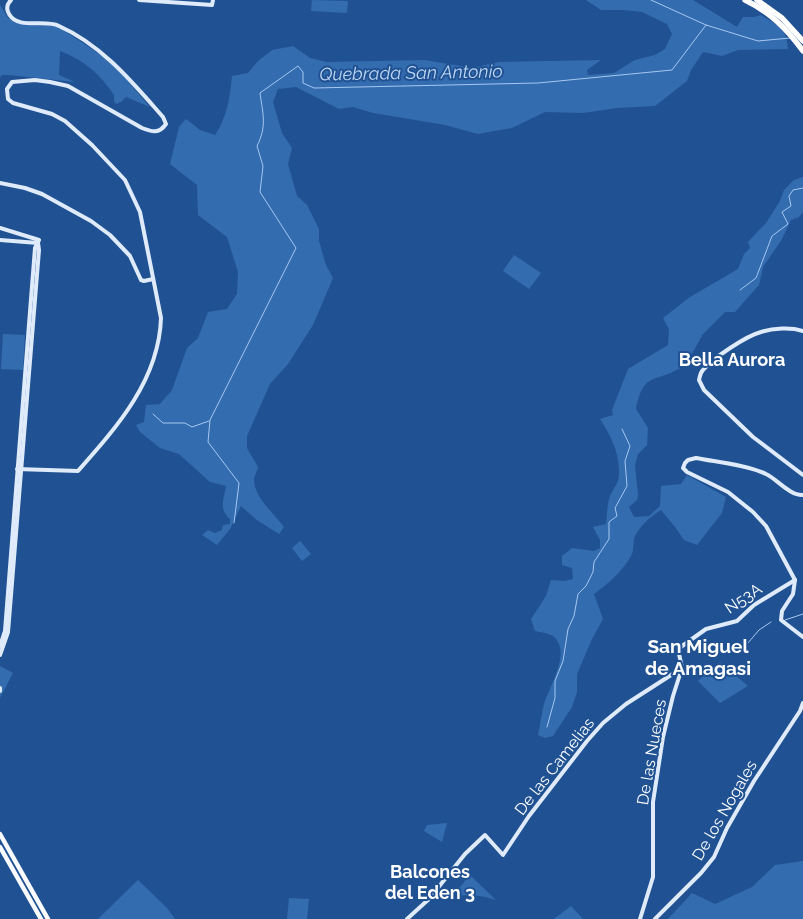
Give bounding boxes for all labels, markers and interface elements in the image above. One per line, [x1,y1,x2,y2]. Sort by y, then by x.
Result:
water label: Quebrada San Antonio [319,60,503,85]
district label: Bella Aurora [679,349,785,370]
street label: N53A [721,579,766,618]
district label: San Miguel de Amagasi [645,635,751,679]
street label: De las Nueces [633,698,670,806]
street label: De las Camelias [511,714,598,819]
street label: De los Nogales [688,757,761,864]
district label: Balcones del Eden 3 [385,861,475,903]

